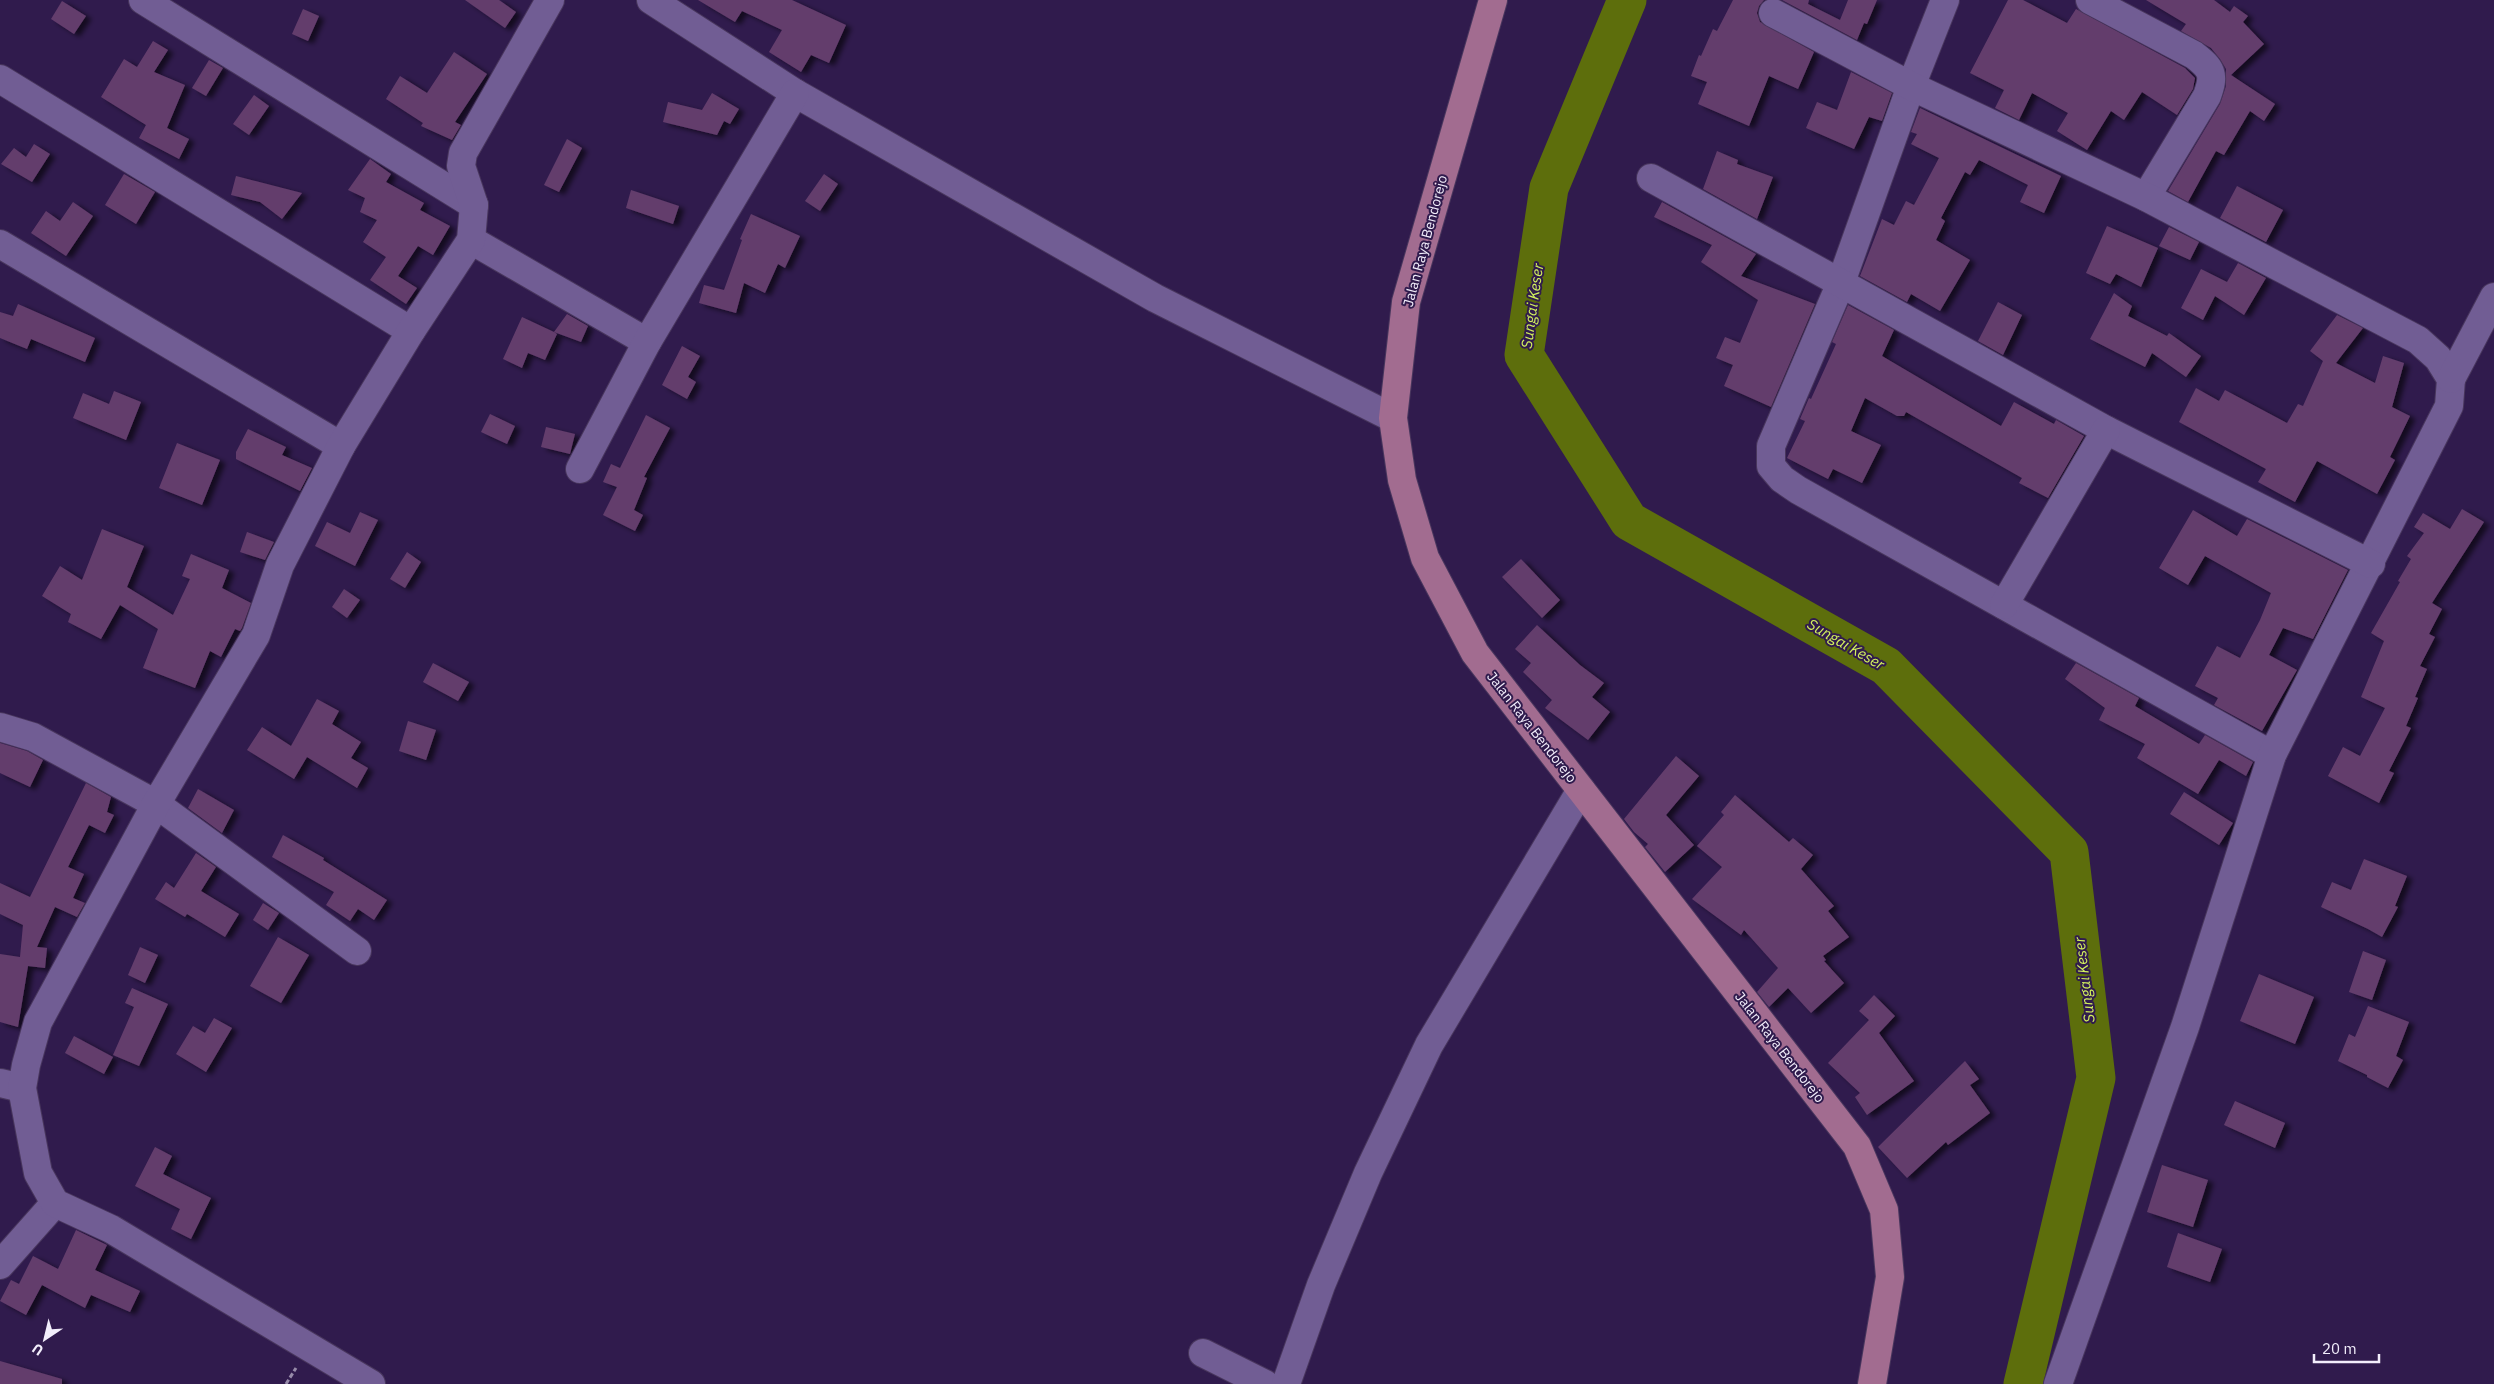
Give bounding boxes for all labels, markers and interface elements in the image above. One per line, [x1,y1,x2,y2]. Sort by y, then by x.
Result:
street label: Jalan Raya Bendorejo [1399,173,1451,309]
water label: Sungai Keser [1517,262,1547,350]
water label: Sungai Keser [1804,614,1888,674]
street label: Jalan Raya Bendorejo [1483,668,1581,786]
water label: Sungai Keser [2069,936,2099,1024]
street label: Jalan Raya Bendorejo [1731,988,1829,1106]
north arrow [20,1314,70,1364]
scale bar [2314,1332,2379,1364]
text: U [28,1339,47,1360]
text: 20 m [2322,1339,2357,1358]

